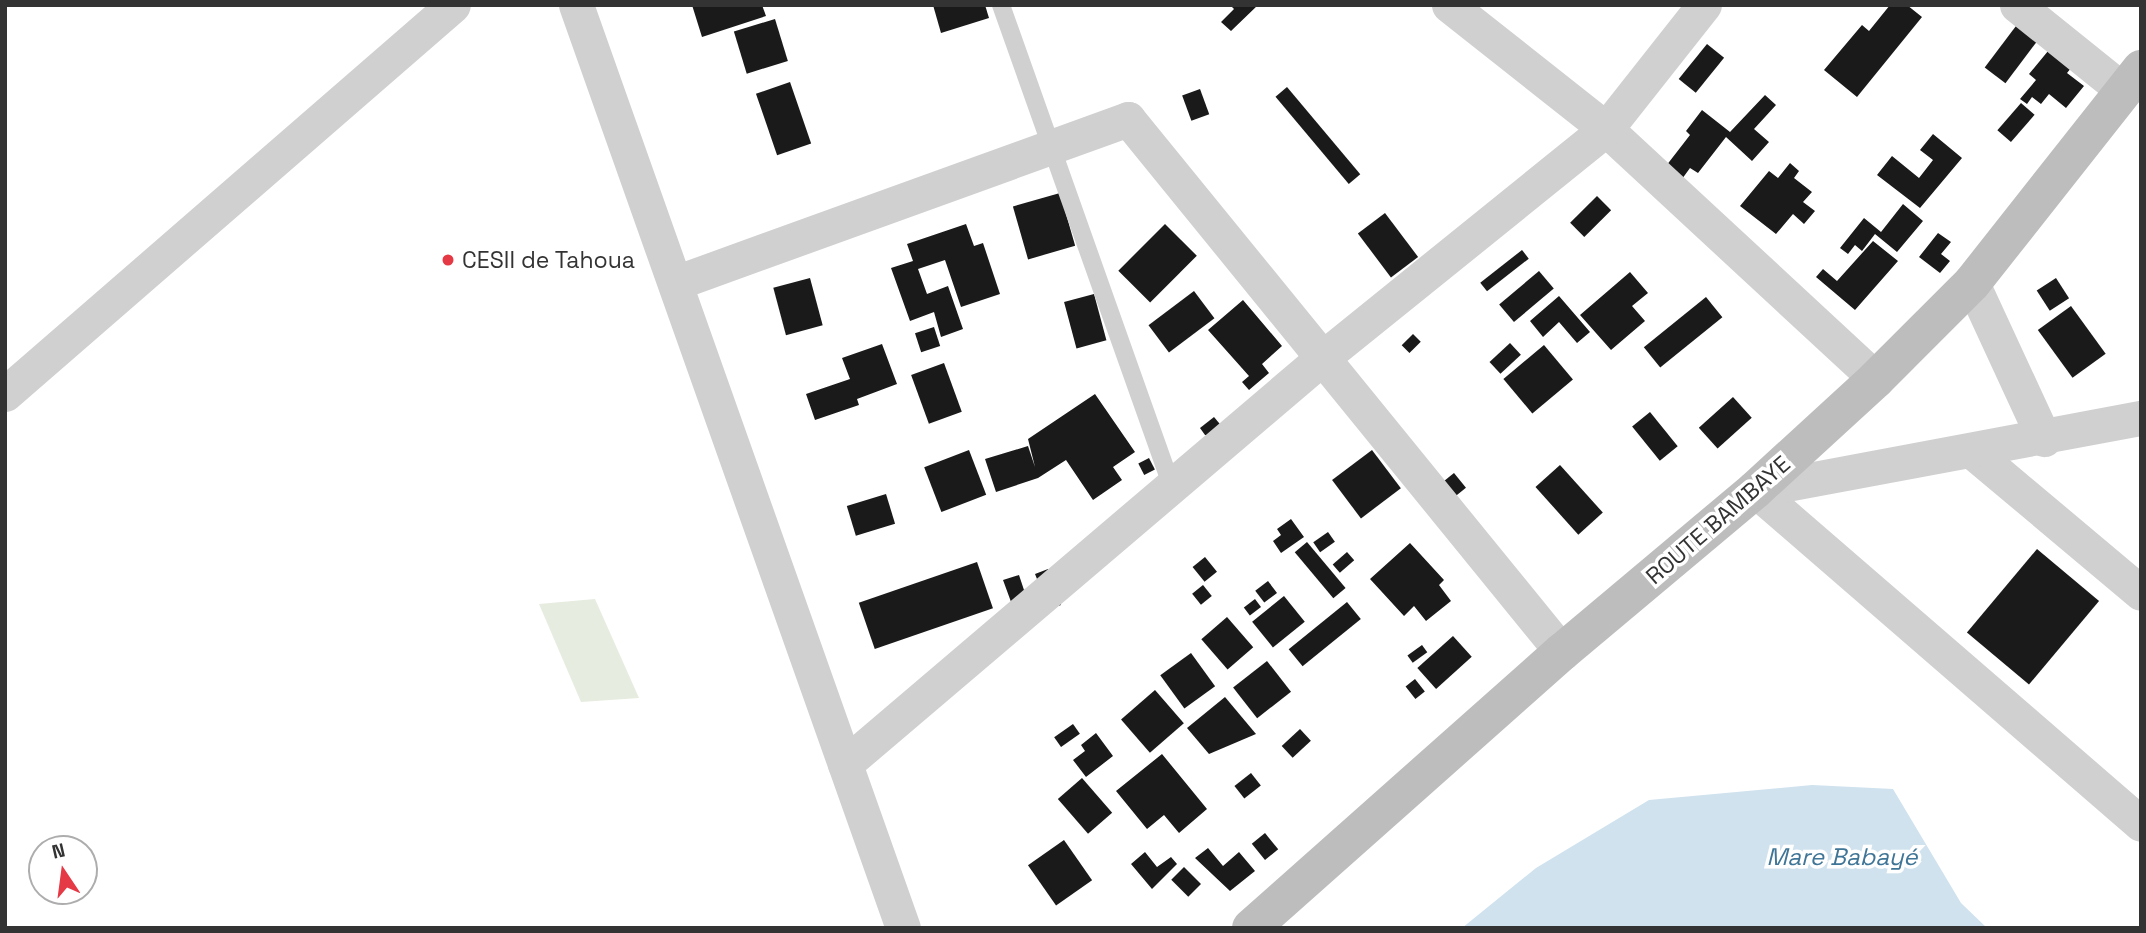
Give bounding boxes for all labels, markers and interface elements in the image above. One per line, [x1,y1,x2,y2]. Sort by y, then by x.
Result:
place label: CESII de Tahoua [462,246,636,274]
marker: CESII de Tahoua [440,252,456,268]
street label: ROUTE BAMBAYE [1640,450,1796,590]
north arrow [28,835,98,905]
text: N [50,837,68,865]
water label: Mare Babayé [1766,843,1918,871]

